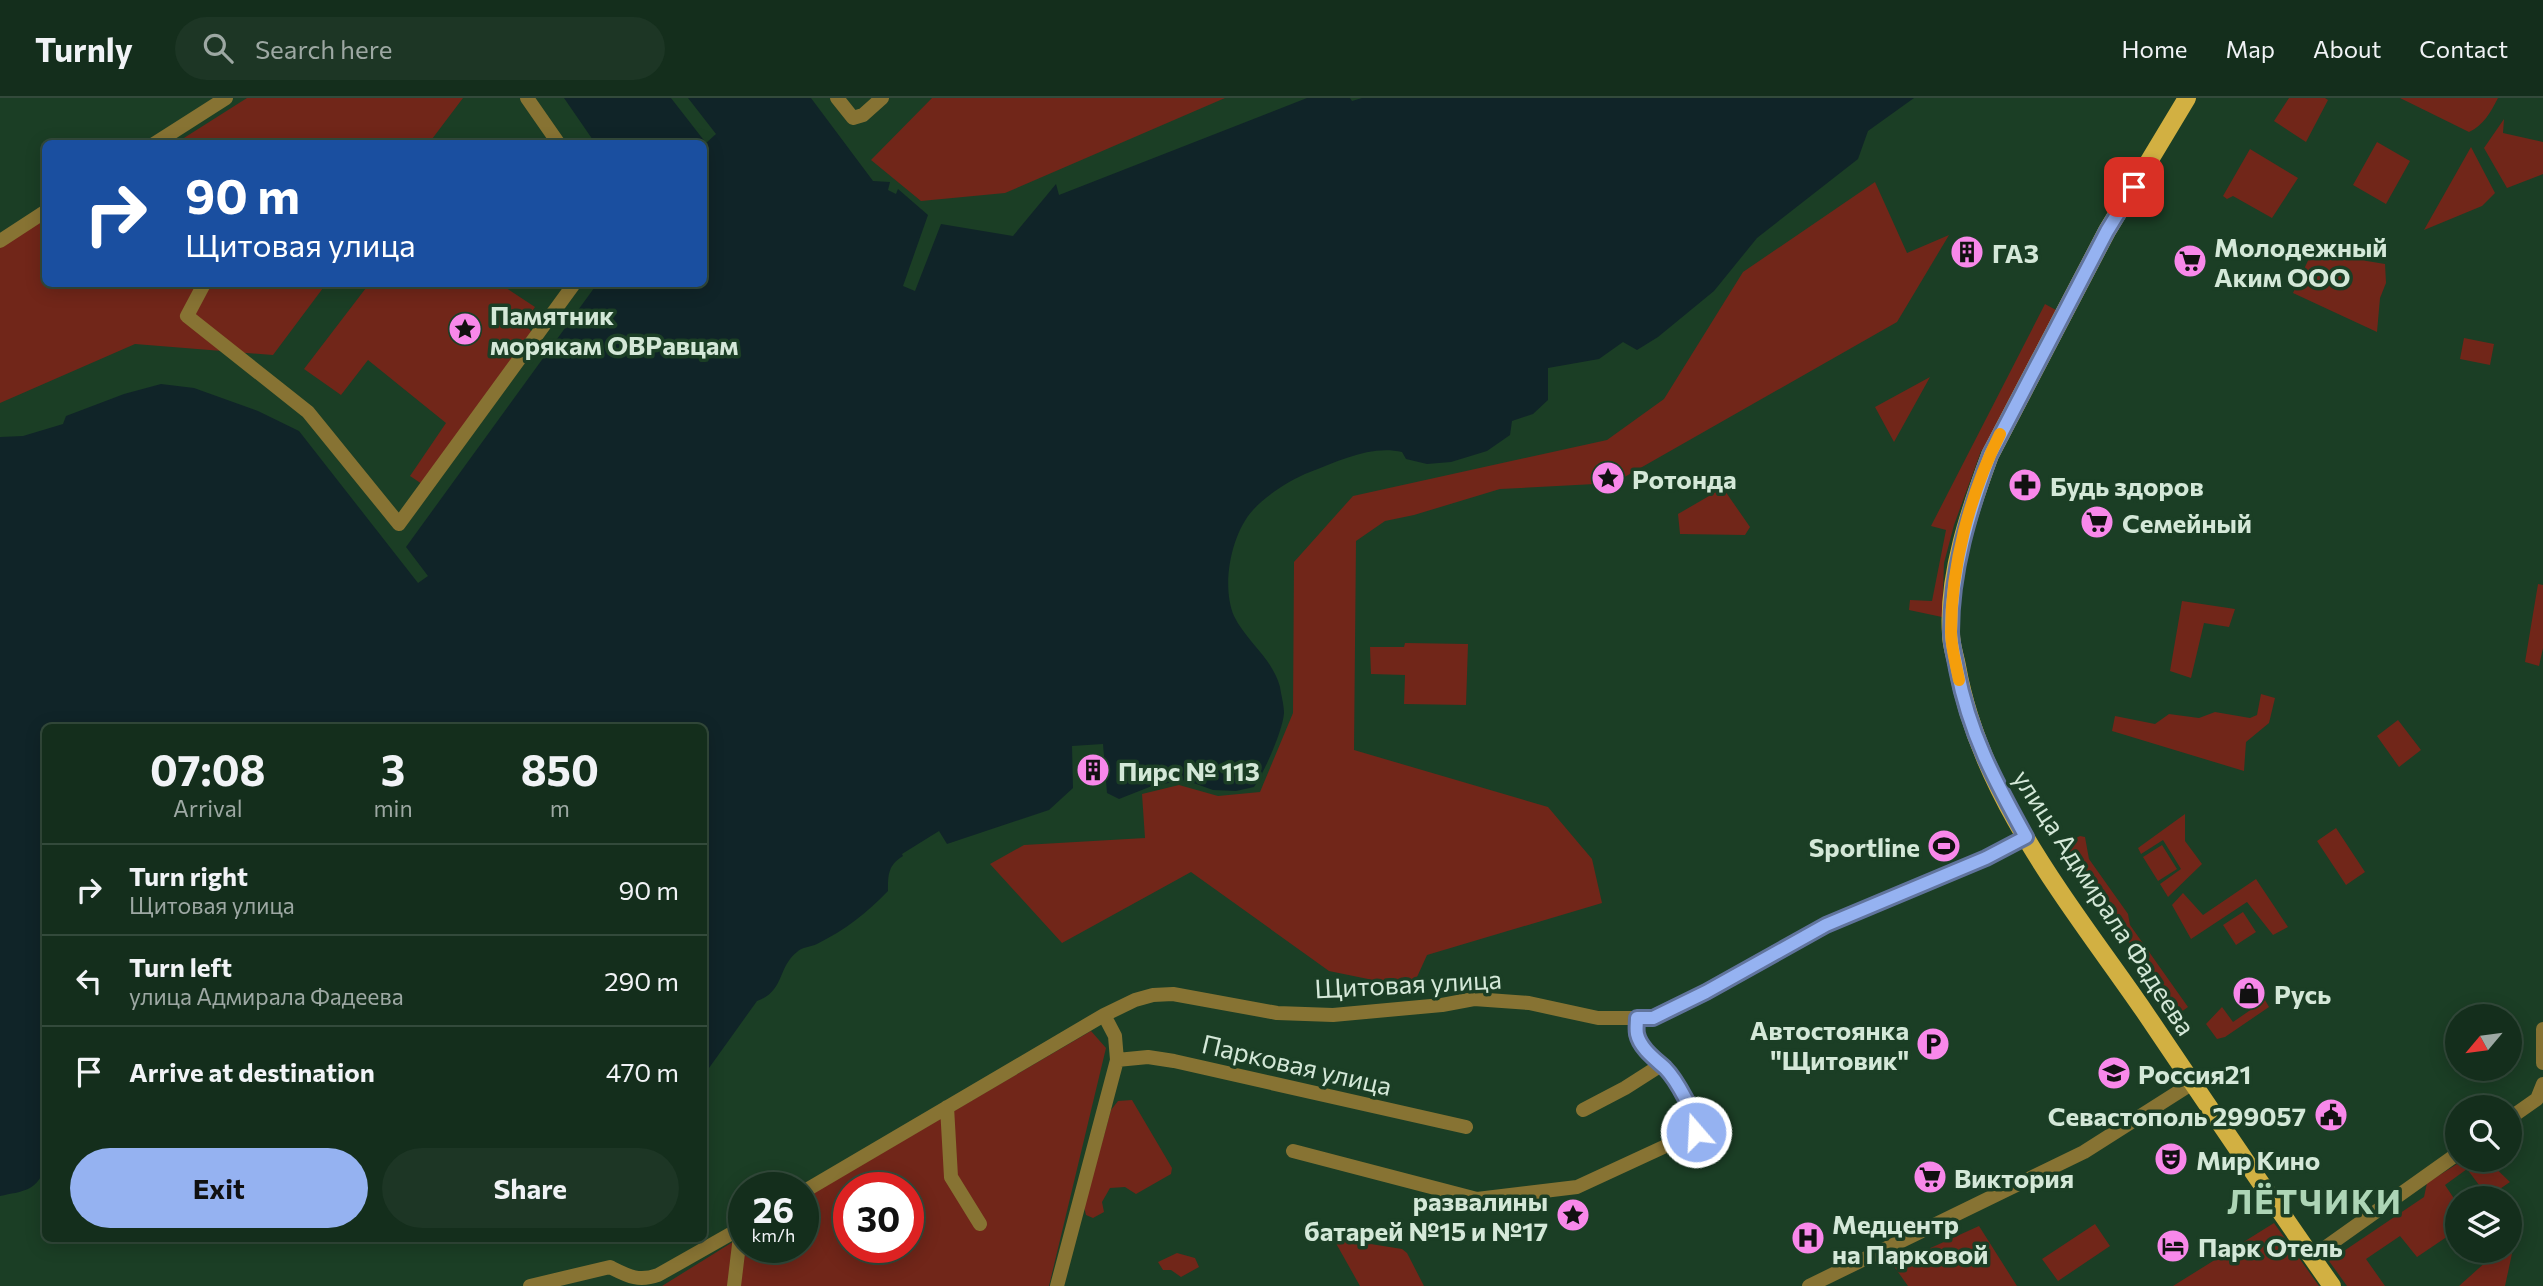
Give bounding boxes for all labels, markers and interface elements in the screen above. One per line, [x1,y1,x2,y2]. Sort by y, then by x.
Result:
search box [175,17,665,80]
text: Turnly [35,28,133,69]
icon: search [199,29,237,67]
text: Search here [255,33,392,64]
text: Home [2122,34,2188,63]
text: Map [2226,34,2275,63]
text: About [2313,34,2381,63]
text: Contact [2419,34,2508,63]
pin [2104,157,2164,217]
text: 90 m [185,164,300,224]
icon: right [70,168,161,259]
icon: arrive [2115,168,2153,206]
text: Щитовая улица [185,224,416,264]
place label: Молодежный Аким ООО [2214,231,2388,292]
building icon: ГАЗ [1948,233,1986,271]
place label: ГАЗ [1992,237,2039,268]
supermarket icon: Молодежный Аким ООО [2171,242,2209,280]
place label: Памятник морякам ОВРавцам [490,299,739,360]
place icon: Памятник морякам ОВРавцам [446,310,484,348]
place icon: Ротонда [1589,459,1627,497]
place label: Ротонда [1632,463,1737,494]
pharmacy icon: Будь здоров [2006,466,2044,504]
place label: Будь здоров [2050,470,2204,501]
supermarket icon: Семейный [2078,503,2116,541]
place label: Семейный [2122,507,2252,538]
text: 07:08 [150,743,266,795]
text: 3 [381,743,405,795]
text: 850 [521,743,599,795]
building icon: Пирс № 113 [1074,751,1112,789]
place label: Пирс № 113 [1118,755,1260,786]
street label: улица Адмирала Фадеева [2007,763,2203,1041]
text: Arrival [173,794,243,822]
text: min [374,794,413,822]
text: m [550,794,570,822]
sports icon: Sportline [1925,827,1963,865]
place label: Sportline [1809,831,1920,862]
text: Turn right [129,860,248,891]
icon: right [70,871,108,909]
text: 90 m [619,874,679,905]
text: Щитовая улица [129,891,295,919]
text: Turn left [129,951,232,982]
icon: left [70,962,108,1000]
street label: Щитовая улица [1314,963,1502,1003]
text: 290 m [604,965,679,996]
shop icon: Русь [2230,974,2268,1012]
place label: Русь [2274,978,2331,1009]
text: улица Адмирала Фадеева [129,982,404,1010]
north arrow [2445,1004,2522,1082]
map controls [2445,1004,2522,1263]
place label: Автостоянка "Щитовик" [1750,1014,1909,1075]
parking icon: Автостоянка "Щитовик" [1914,1025,1952,1063]
street label: Парковая улица [1199,1027,1395,1101]
icon: arrive [70,1053,108,1091]
school or university icon: Россия21 [2095,1054,2133,1092]
text: Arrive at destination [129,1056,375,1087]
text: 470 m [606,1056,679,1087]
place label: Россия21 [2138,1058,2251,1089]
position arrow [1659,1095,1733,1169]
button: search [2445,1095,2522,1172]
public building icon: Севастополь 299057 [2312,1096,2350,1134]
place label: Севастополь 299057 [2048,1100,2306,1131]
theatre icon: Мир Кино [2152,1140,2190,1178]
place label: Мир Кино [2196,1144,2320,1175]
button: Exit [70,1148,368,1228]
button: Share [382,1148,679,1228]
supermarket icon: Виктория [1911,1158,1949,1196]
place label: Виктория [1954,1162,2074,1193]
speed limit sign: 30 [833,1172,924,1263]
district label: ЛЁТЧИКИ [2227,1180,2403,1221]
place label: развалины батарей №15 и №17 [1304,1185,1548,1246]
button: layers [2445,1186,2522,1263]
text: 26 [753,1187,794,1230]
place icon: развалины батарей №15 и №17 [1554,1196,1592,1234]
place label: Медцентр на Парковой [1832,1208,1988,1269]
hospital icon: Медцентр на Парковой [1789,1219,1827,1257]
text: km/h [752,1224,795,1246]
hotel icon: Парк Отель [2154,1227,2192,1265]
place label: Парк Отель [2198,1231,2343,1262]

